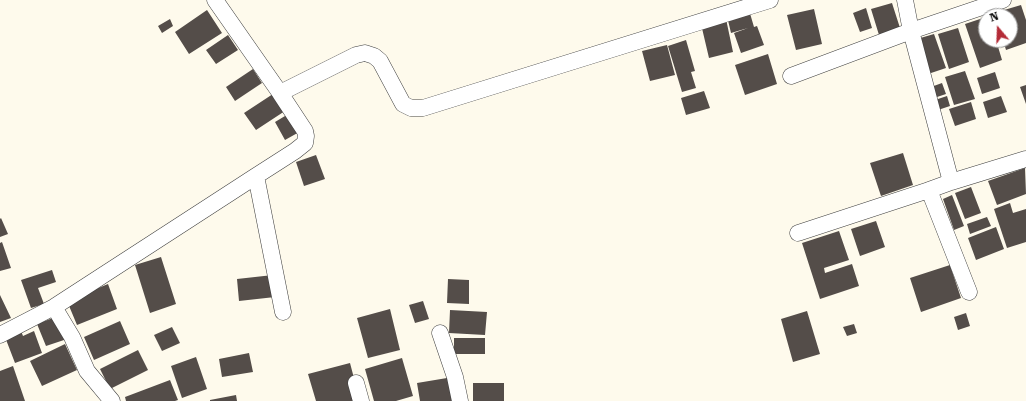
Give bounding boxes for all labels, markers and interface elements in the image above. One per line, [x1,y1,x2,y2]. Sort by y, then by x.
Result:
north arrow [978,8,1018,48]
text: N [988,10,1000,25]

